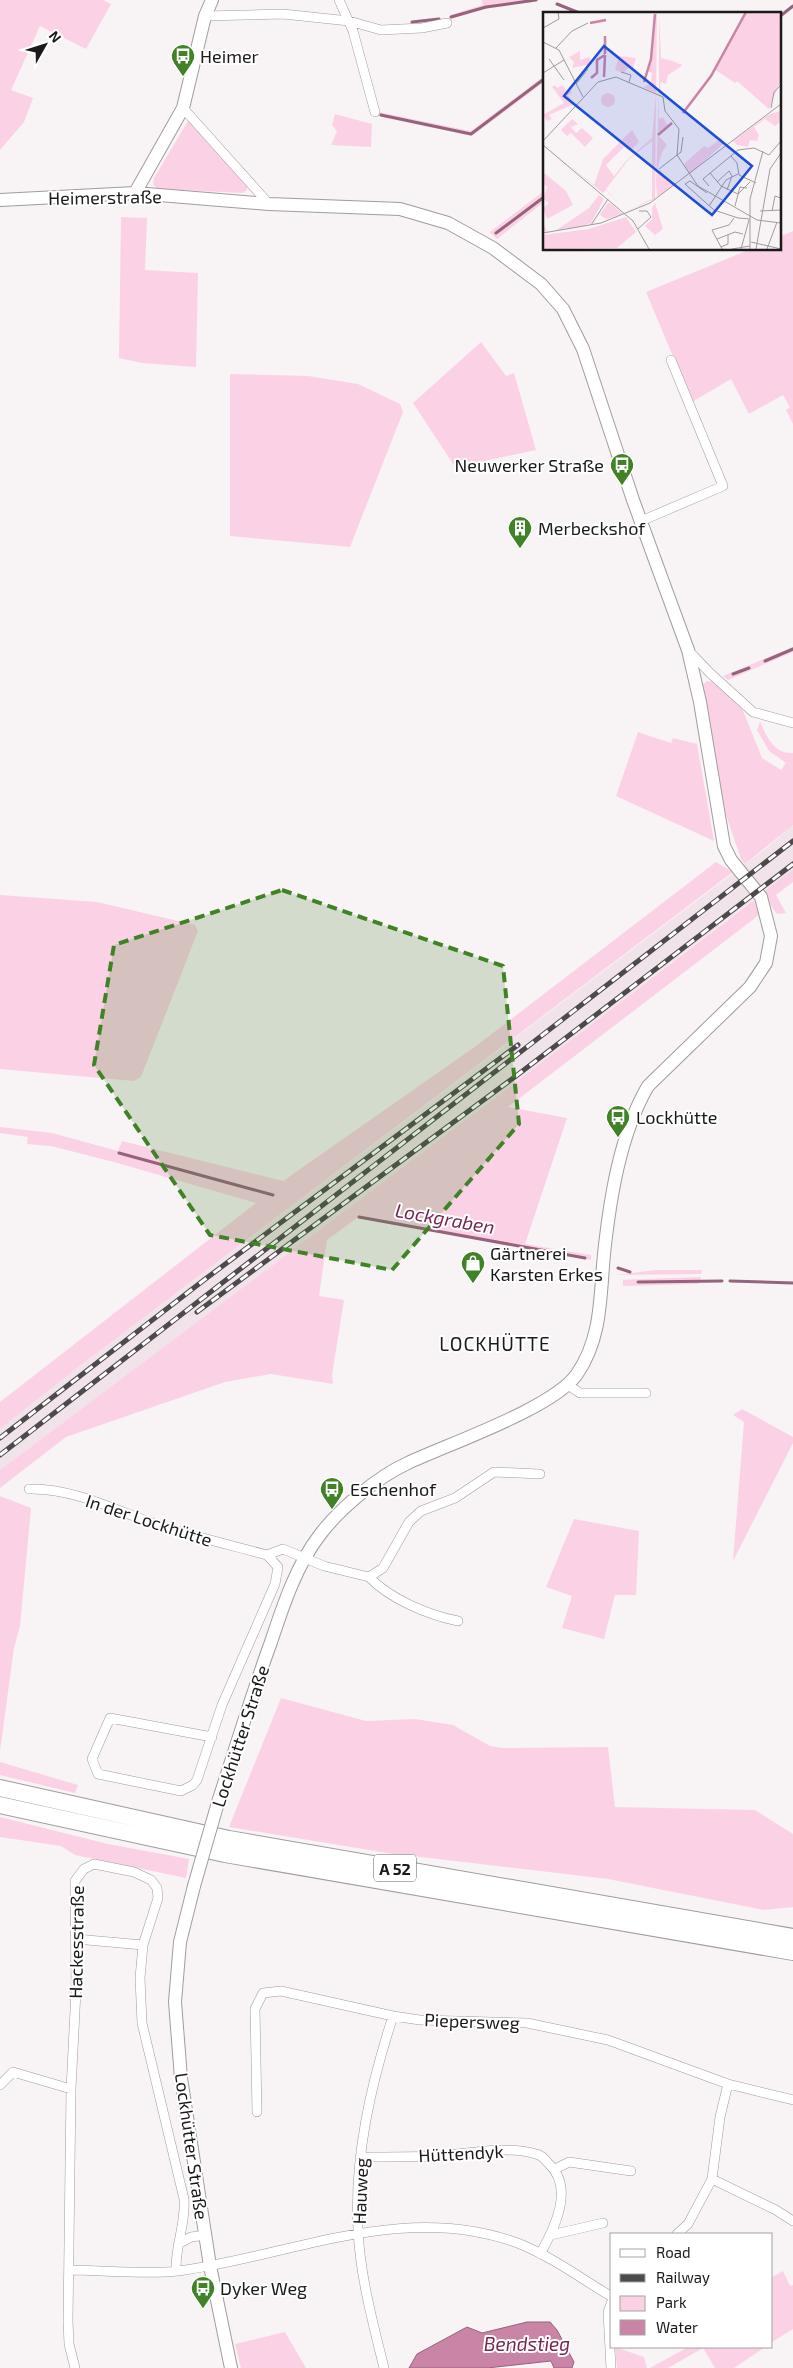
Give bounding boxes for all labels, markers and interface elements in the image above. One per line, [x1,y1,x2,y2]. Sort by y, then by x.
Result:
inset map [543,12,780,250]
north arrow [20,20,70,70]
text: N [46,27,65,46]
bus stop icon: Heimer [170,43,196,77]
place label: Heimer [200,45,259,67]
street label: Heimerstraße [48,185,162,209]
bus stop icon: Neuwerker Straße [609,452,635,486]
place label: Neuwerker Straße [455,454,604,476]
building icon: Merbeckshof [507,515,533,549]
place label: Merbeckshof [538,517,646,539]
bus stop icon: Lockhütte [605,1104,631,1138]
place label: Lockhütte [636,1106,718,1128]
water label: Lockgraben [394,1198,496,1238]
place label: Gärtnerei Karsten Erkes [490,1242,603,1285]
shop icon: Gärtnerei Karsten Erkes [460,1250,486,1284]
district label: LOCKHÜTTE [439,1332,551,1355]
bus stop icon: Eschenhof [319,1476,345,1510]
place label: Eschenhof [350,1478,437,1500]
street label: In der Lockhütte [83,1489,215,1551]
street label: Lockhütter Straße [207,1662,273,1810]
road number: A 52 [374,1855,416,1882]
street label: Hackesstraße [64,1885,88,1999]
street label: Piepersweg [424,2008,520,2034]
street label: Lockhütter Straße [171,2071,213,2221]
street label: Hüttendyk [418,2140,504,2166]
street label: Hauweg [348,2157,372,2225]
legend [610,2233,773,2348]
text: Road [656,2243,691,2261]
text: Railway [656,2268,710,2286]
bus stop icon: Dyker Weg [190,2275,216,2309]
place label: Dyker Weg [220,2277,307,2299]
text: Park [656,2293,687,2311]
text: Water [656,2318,698,2336]
water label: Bendstieg [484,2332,570,2355]

